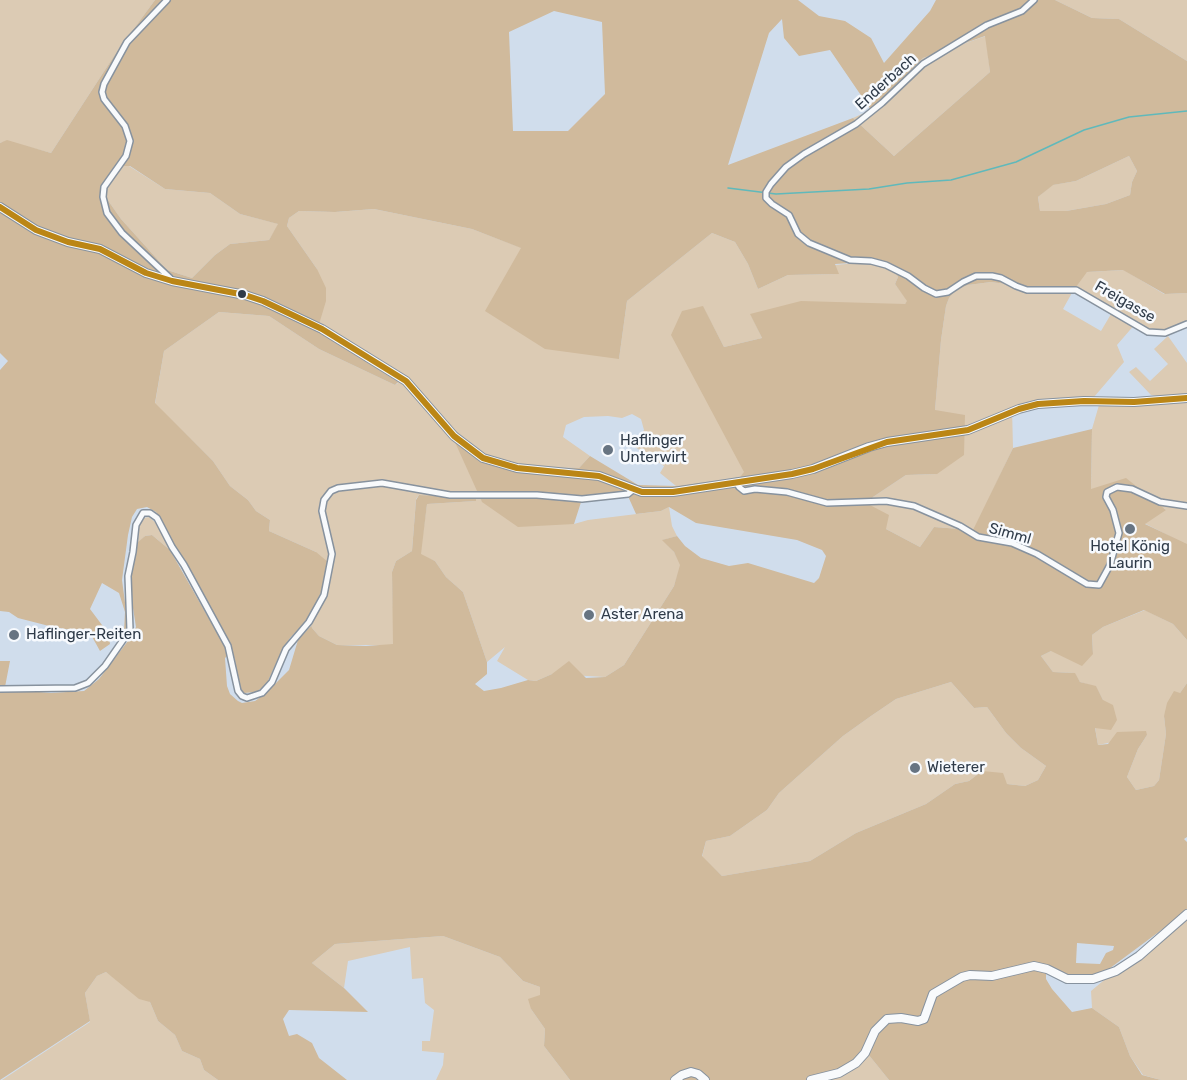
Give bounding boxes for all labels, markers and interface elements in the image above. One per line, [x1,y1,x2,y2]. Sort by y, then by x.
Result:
street label: Enderbach [852,50,920,114]
street label: Freigasse [1091,277,1159,327]
unlabelled marker [236,288,248,300]
place label: Haflinger Unterwirt [620,432,687,467]
marker: Haflinger Unterwirt [601,443,615,457]
street label: Simml [987,519,1033,549]
marker: Hotel König Laurin [1123,522,1137,536]
place label: Hotel König Laurin [1090,538,1170,573]
place label: Aster Arena [601,606,684,624]
marker: Aster Arena [582,608,596,622]
place label: Haflinger-Reiten [26,626,141,644]
marker: Haflinger-Reiten [7,628,21,642]
place label: Wieterer [927,759,985,777]
marker: Wieterer [908,761,922,775]

